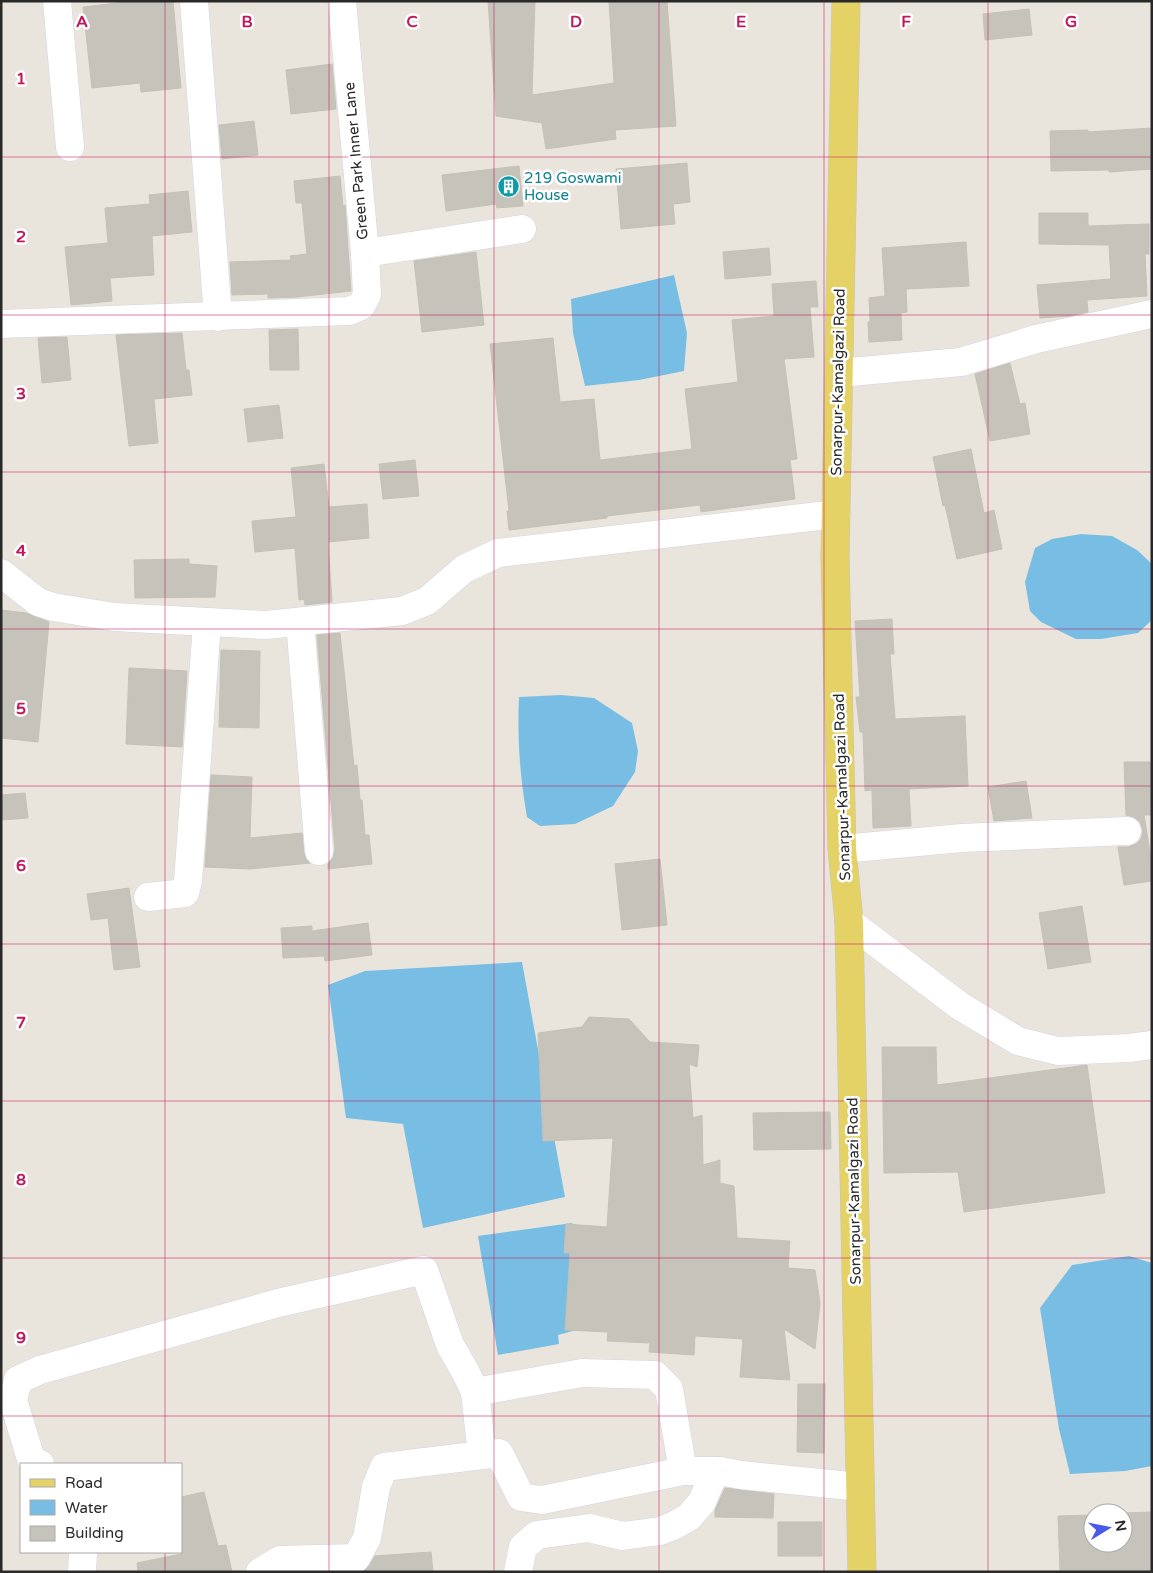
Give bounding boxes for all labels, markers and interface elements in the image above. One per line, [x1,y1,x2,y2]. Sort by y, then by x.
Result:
text: A [76,12,88,32]
text: B [241,12,253,32]
text: C [406,12,418,32]
text: D [570,12,582,32]
text: E [736,12,746,32]
text: F [901,12,911,32]
text: G [1065,12,1077,32]
text: 1 [16,69,26,89]
street label: Green Park Inner Lane [340,81,372,241]
place label: 219 Goswami House [524,169,622,204]
building icon: 219 Goswami House [496,175,520,199]
text: 2 [16,227,26,247]
street label: Sonarpur-Kamalgazi Road [827,288,849,476]
text: 3 [16,384,26,404]
text: 4 [16,541,26,561]
street label: Sonarpur-Kamalgazi Road [830,693,854,881]
text: 5 [16,699,26,719]
text: 6 [16,856,26,876]
text: 7 [16,1013,26,1033]
street label: Sonarpur-Kamalgazi Road [843,1097,865,1285]
text: 8 [16,1170,26,1190]
text: 9 [16,1328,26,1348]
legend [20,1463,182,1553]
text: Road [65,1474,103,1492]
text: Water [65,1499,108,1517]
north arrow [1083,1503,1133,1553]
text: N [1111,1519,1130,1533]
text: Building [65,1524,124,1542]

